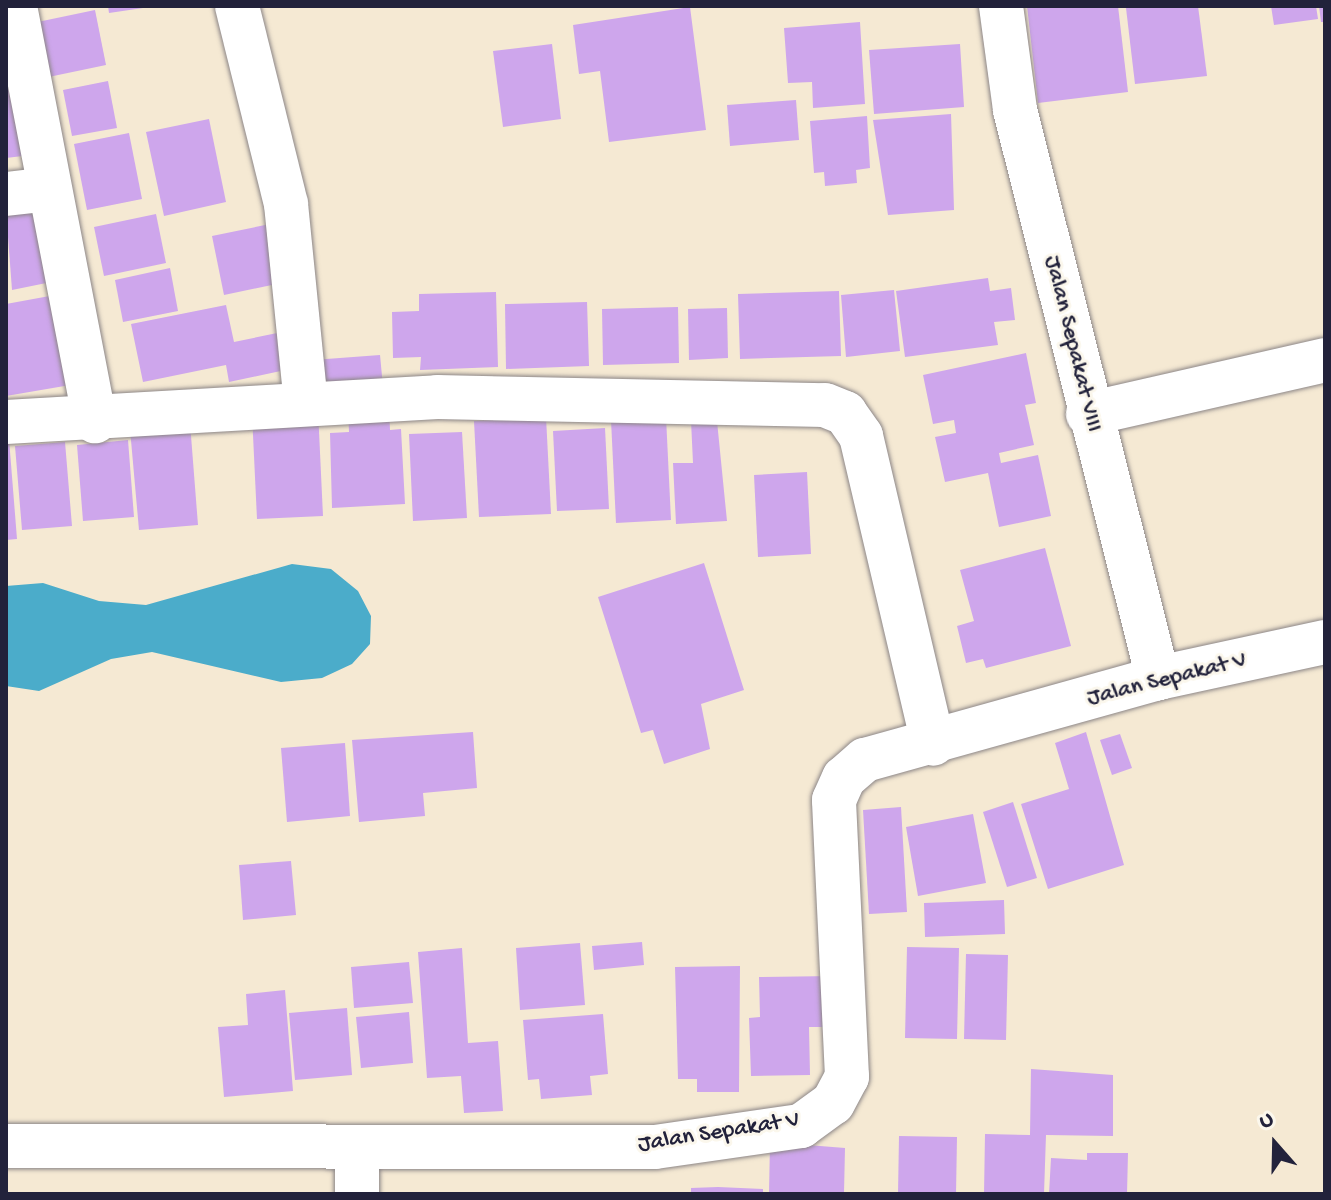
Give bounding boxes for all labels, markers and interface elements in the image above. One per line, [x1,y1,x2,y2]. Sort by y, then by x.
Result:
street label: Jalan Sepakat VIII [1036,253,1108,435]
street label: Jalan Sepakat V [1084,646,1250,714]
north arrow [1235,1104,1315,1184]
street label: Jalan Sepakat V [636,1106,802,1160]
text: U [1256,1107,1277,1136]

